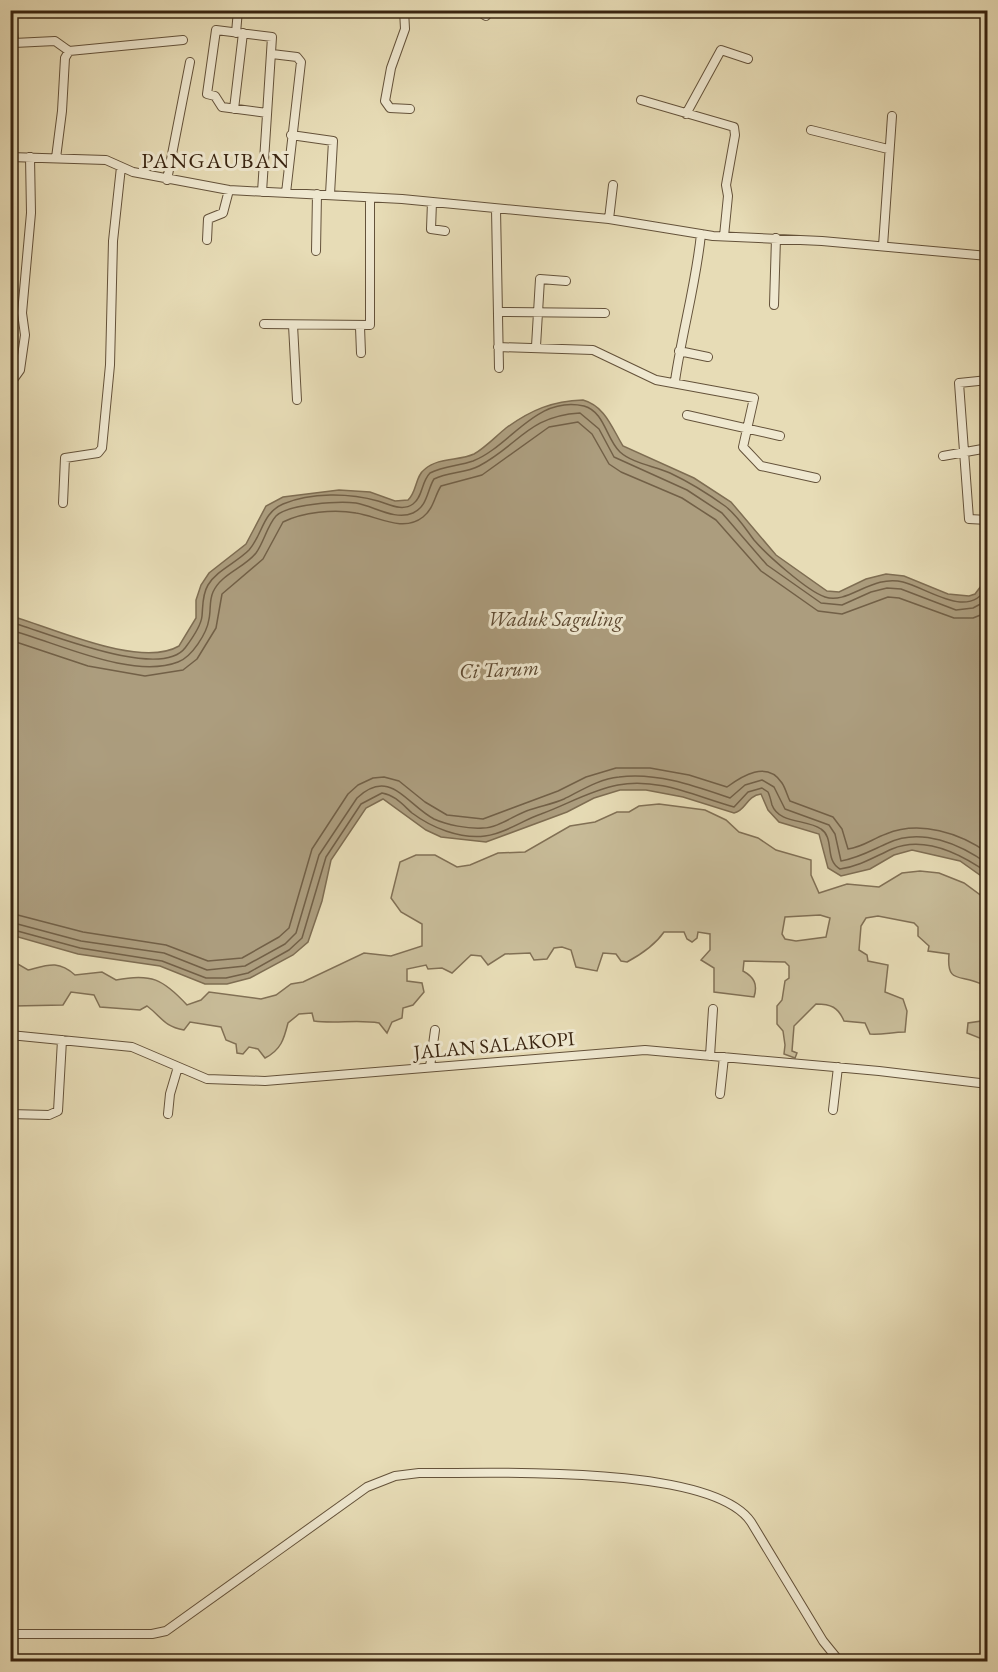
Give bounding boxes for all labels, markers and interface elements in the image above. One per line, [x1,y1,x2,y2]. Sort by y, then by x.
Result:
district label: PANGAUBAN [141,146,291,175]
water label: Waduk Saguling [487,605,624,632]
water label: Ci Tarum [458,653,540,685]
street label: JALAN SALAKOPI [410,1025,576,1065]

